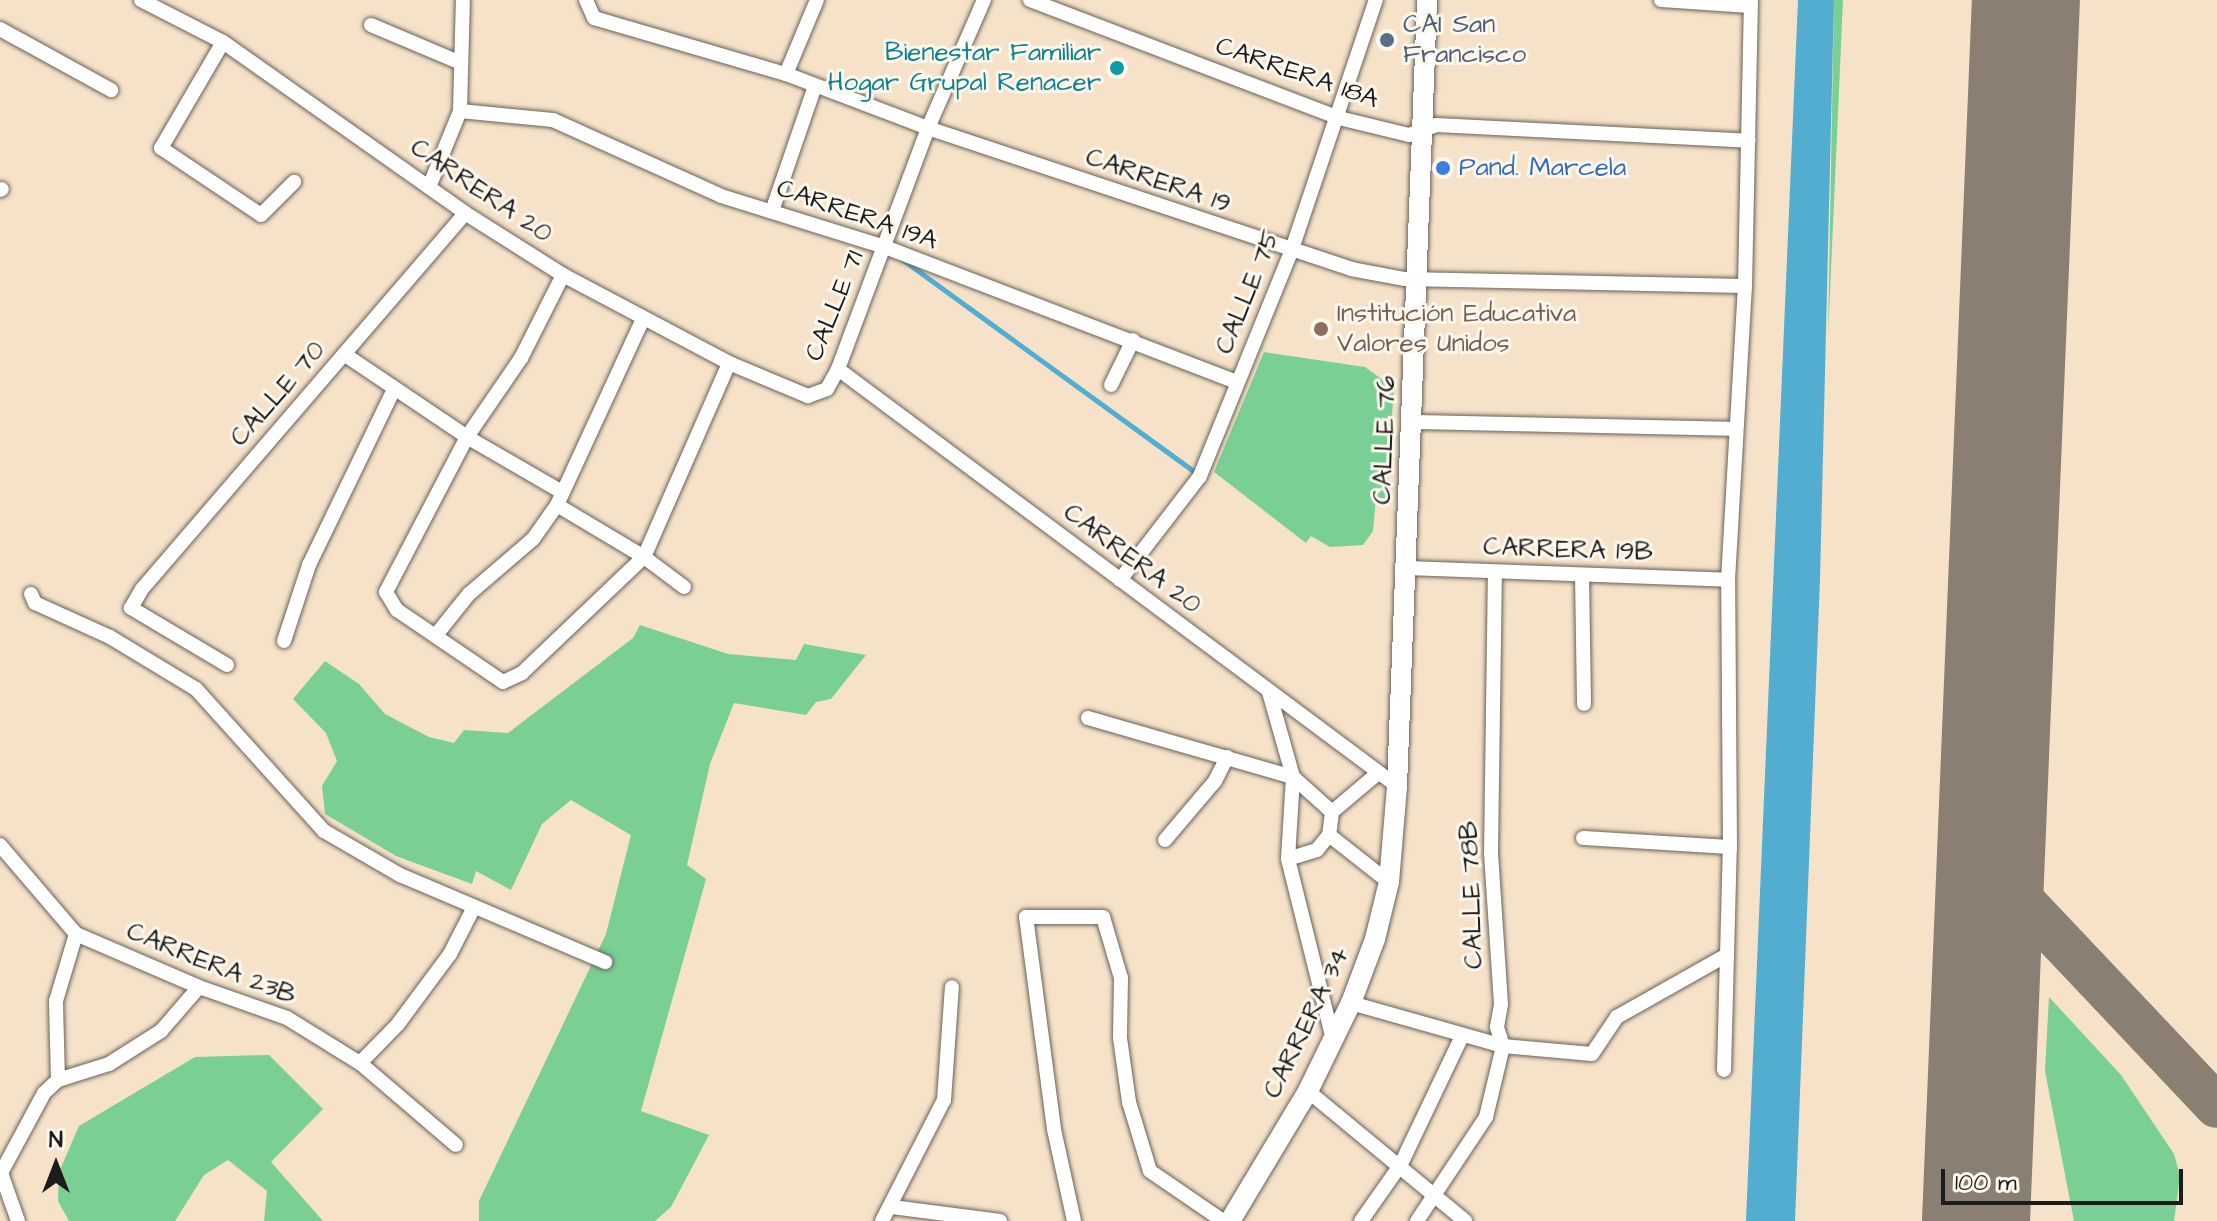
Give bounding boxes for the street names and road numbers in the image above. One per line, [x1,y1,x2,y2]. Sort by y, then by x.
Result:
street label: CARRERA 18A [1212,31,1382,115]
street label: CARRERA 20 [404,132,558,250]
street label: CARRERA 19 [1081,142,1235,220]
street label: CARRERA 19A [773,173,941,257]
street label: CALLE 75 [1209,225,1287,359]
street label: CALLE 71 [799,246,871,366]
street label: CALLE 70 [224,335,332,453]
street label: CALLE 76 [1367,375,1403,505]
street label: CARRERA 20 [1057,497,1207,621]
street label: CARRERA 19B [1483,531,1653,569]
street label: CALLE 78B [1454,820,1490,970]
street label: CARRERA 23B [122,916,300,1012]
street label: CARRERA 34 [1257,942,1357,1104]

